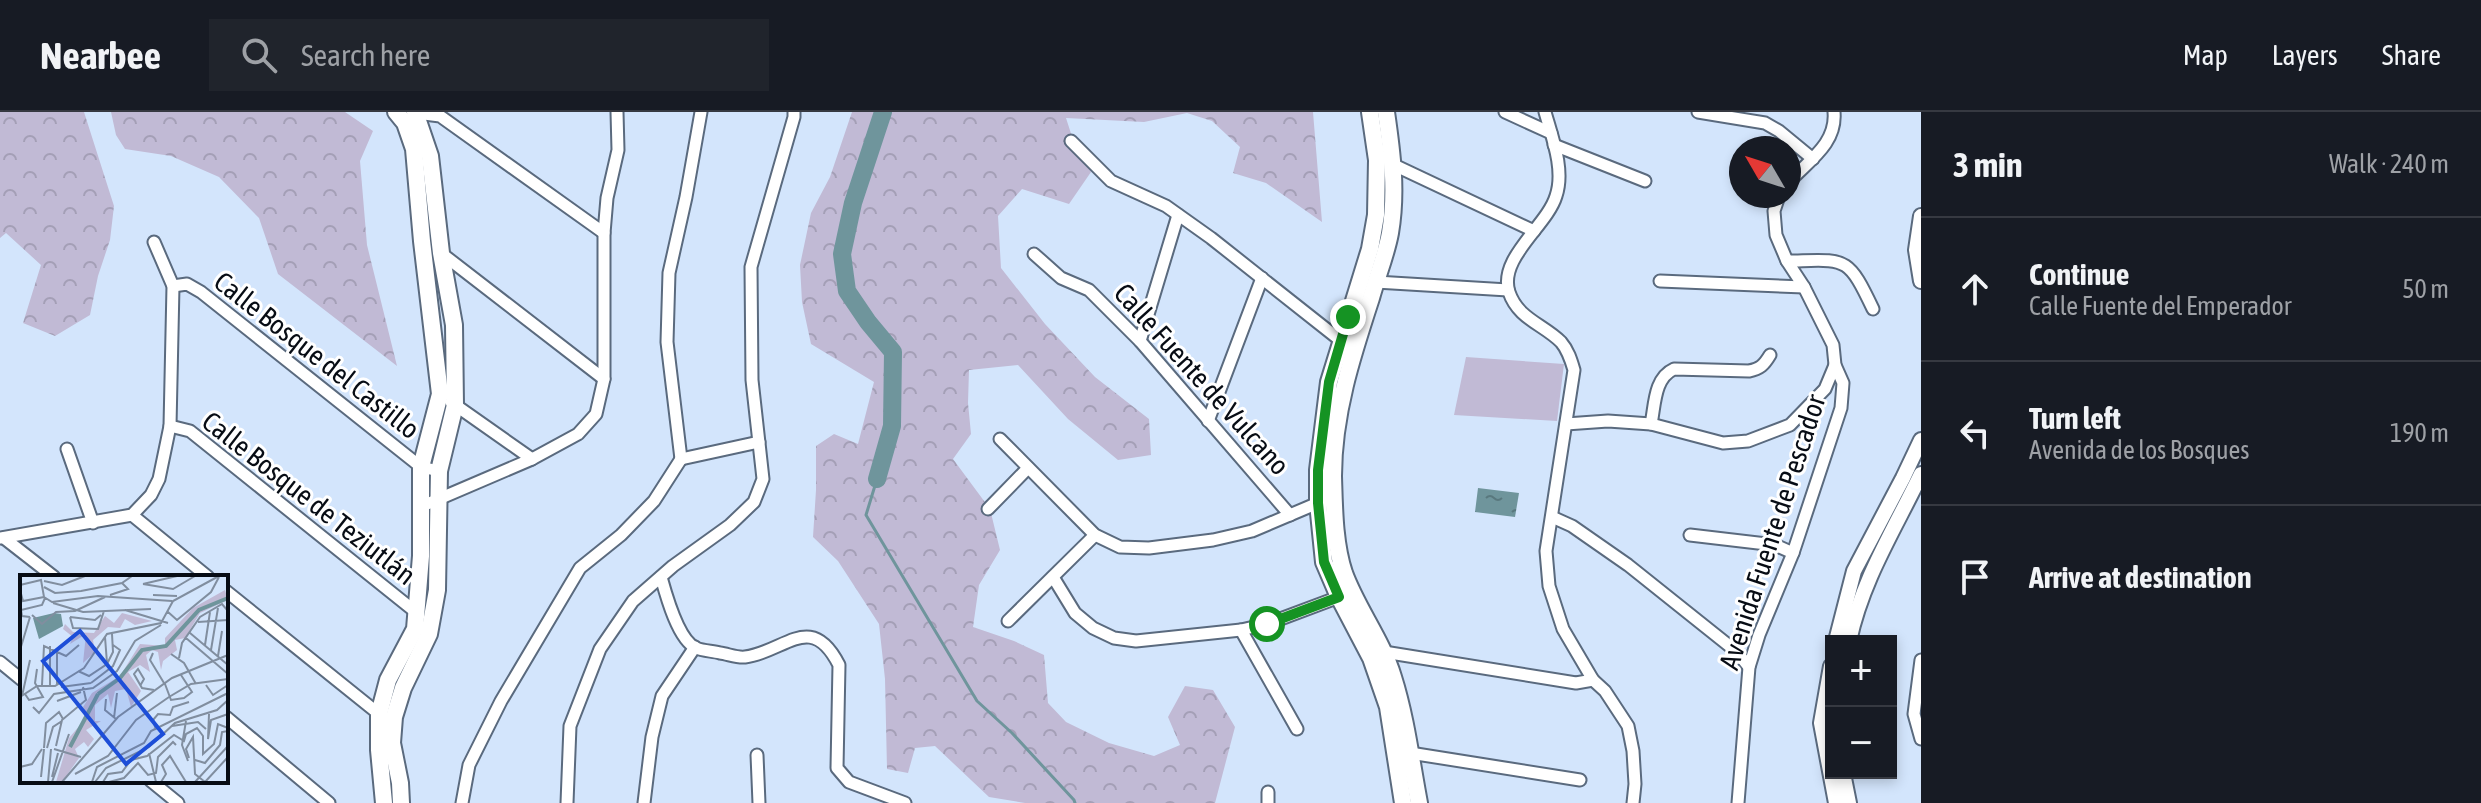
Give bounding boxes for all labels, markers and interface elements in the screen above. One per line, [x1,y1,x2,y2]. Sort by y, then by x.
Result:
search box [209,19,769,91]
icon: search [237,33,281,77]
text: Nearbee [40,34,161,77]
text: Search here [301,38,430,72]
text: Map [2183,39,2228,71]
text: Layers [2272,39,2338,71]
text: Share [2382,39,2441,71]
north arrow [1729,136,1801,208]
text: 3 min [1953,145,2022,184]
text: Walk · 240 m [2329,149,2449,179]
text: Continue [2029,257,2129,291]
street label: Calle Bosque del Castillo [208,265,426,445]
icon: ahead [1953,267,1997,311]
text: 50 m [2402,274,2449,304]
street label: Calle Fuente de Vulcano [1108,277,1296,481]
text: Calle Fuente del Emperador [2029,291,2291,321]
route end [1330,299,1366,335]
street label: Avenida Fuente de Pescador [1712,390,1832,673]
text: Turn left [2029,401,2121,435]
street label: Calle Bosque de Teziutlán [196,405,422,591]
icon: left [1953,411,1997,455]
text: 190 m [2390,418,2449,448]
text: Avenida de los Bosques [2029,435,2249,465]
icon: arrive [1953,555,1997,599]
text: Arrive at destination [2029,560,2251,594]
inset map [20,575,228,783]
route start [1249,606,1285,642]
map controls [1825,635,1897,779]
button: + [1825,635,1897,707]
button: − [1825,707,1897,779]

